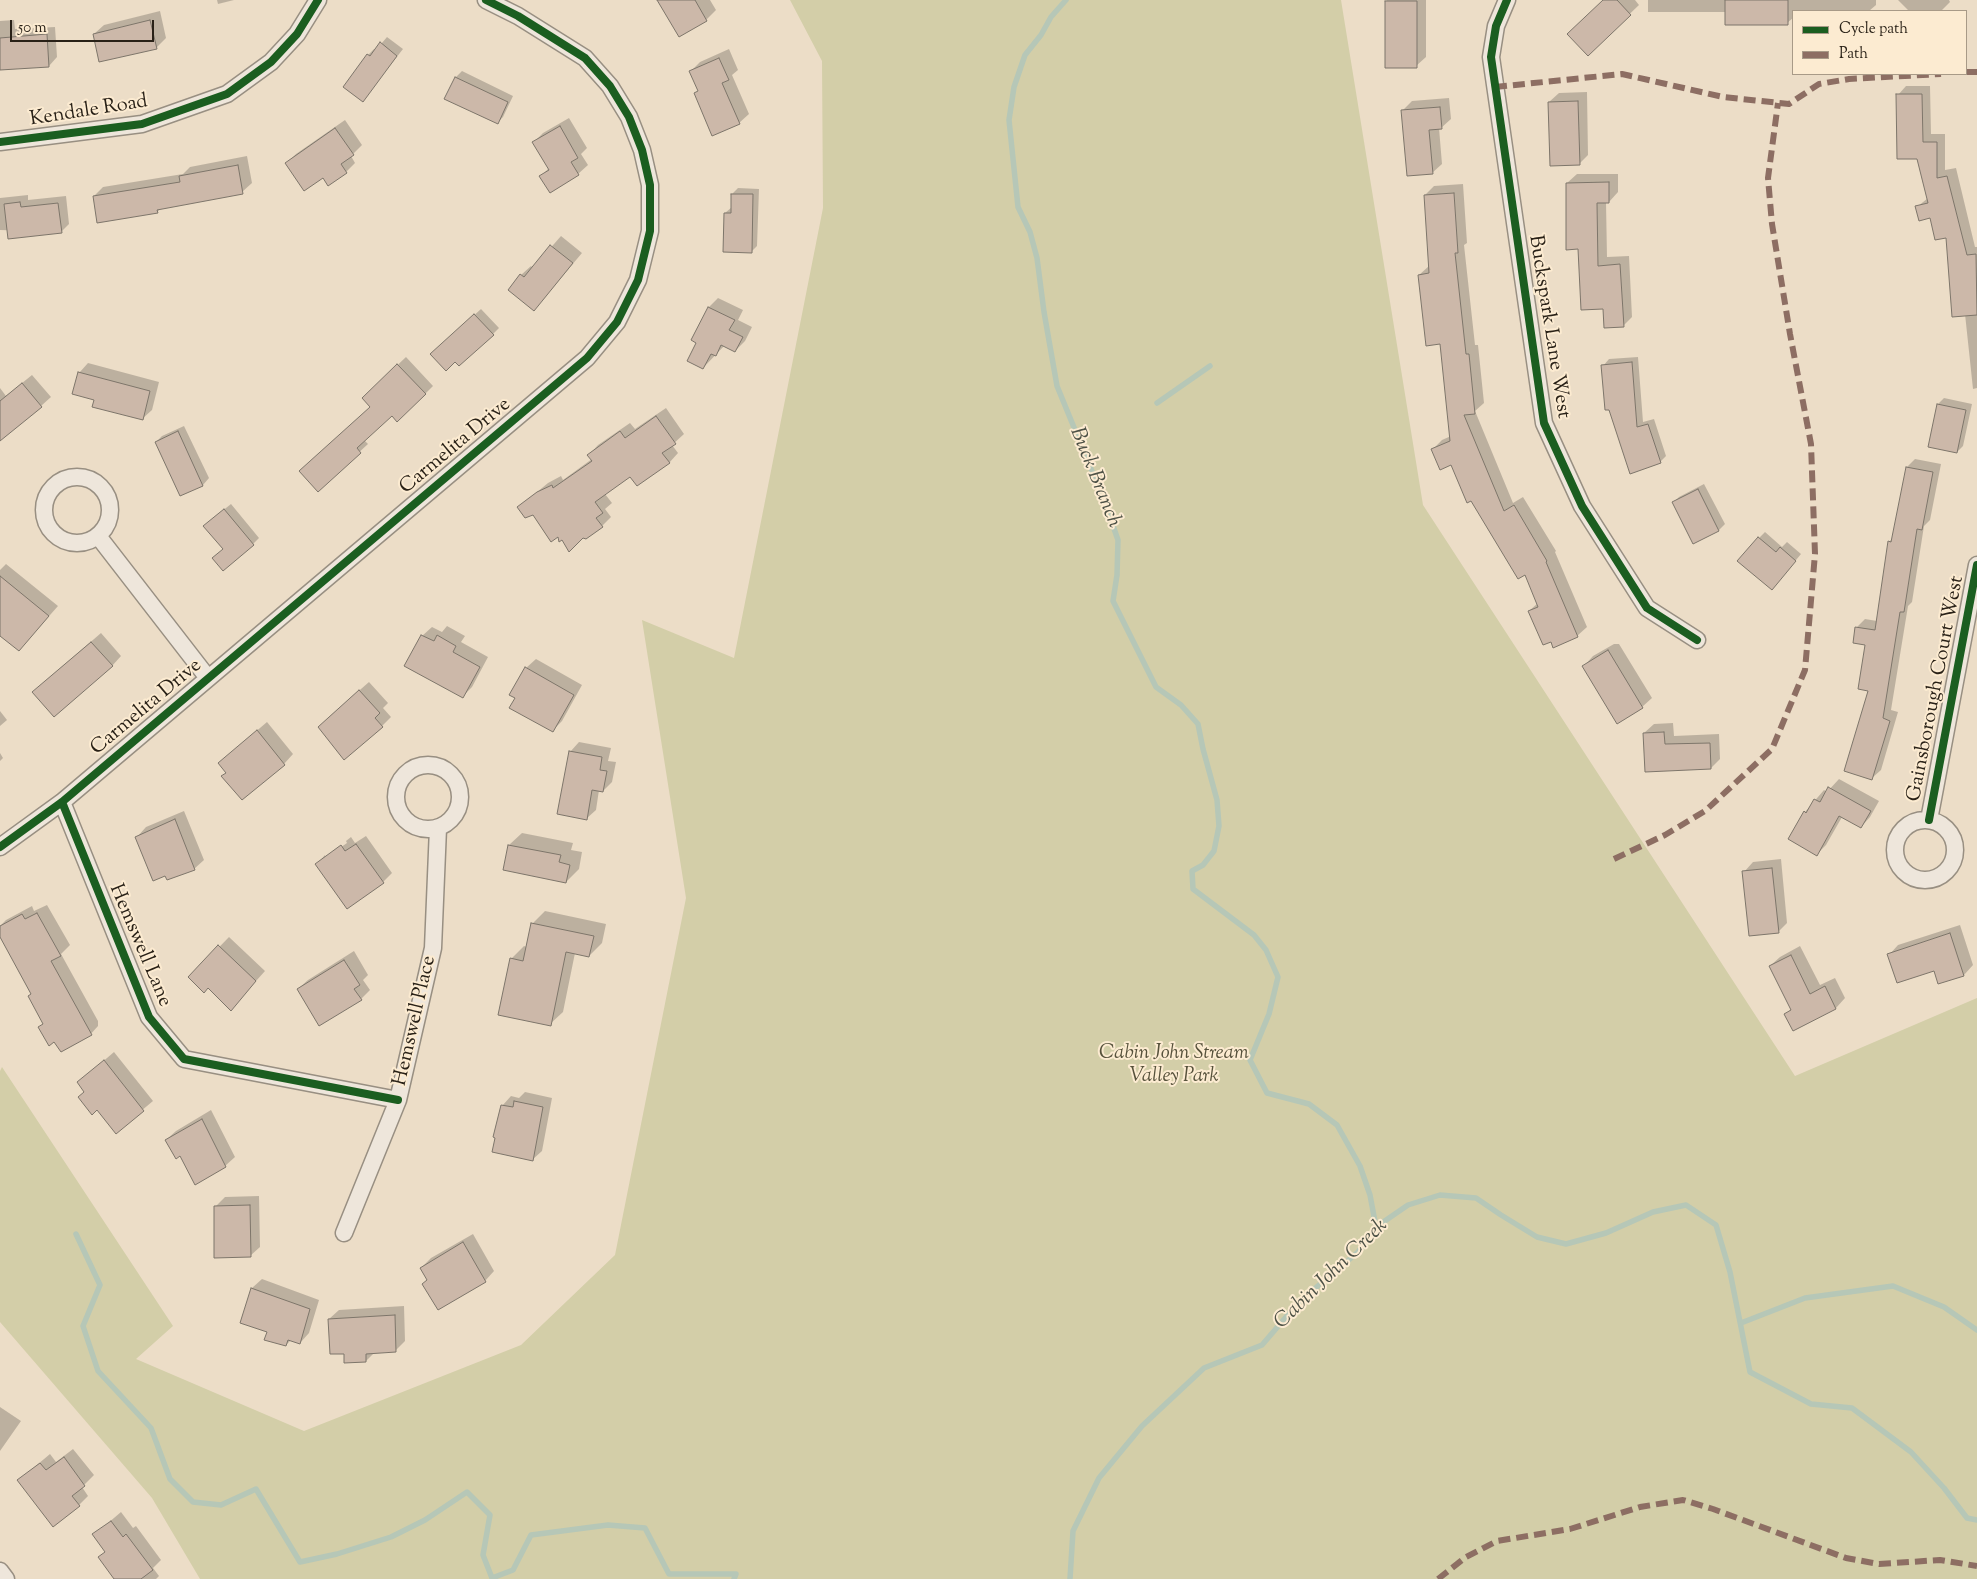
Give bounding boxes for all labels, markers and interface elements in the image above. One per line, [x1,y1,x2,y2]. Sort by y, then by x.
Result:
scale bar [12,10,156,42]
legend [1792,10,1967,75]
text: 50 m [18,18,47,39]
text: Cycle path [1839,19,1908,40]
text: Path [1839,44,1868,65]
street label: Kendale Road [28,91,150,133]
street label: Buckspark Lane West [1522,234,1574,420]
street label: Carmelita Drive [396,394,516,500]
water label: Buck Branch [1063,424,1125,532]
street label: Gainsborough Court West [1903,574,1971,804]
street label: Carmelita Drive [87,655,207,761]
street label: Hemswell Lane [102,881,176,1011]
street label: Hemswell Place [389,954,443,1088]
park label: Cabin John Stream Valley Park [1099,1043,1249,1090]
water label: Cabin John Creek [1270,1215,1394,1335]

